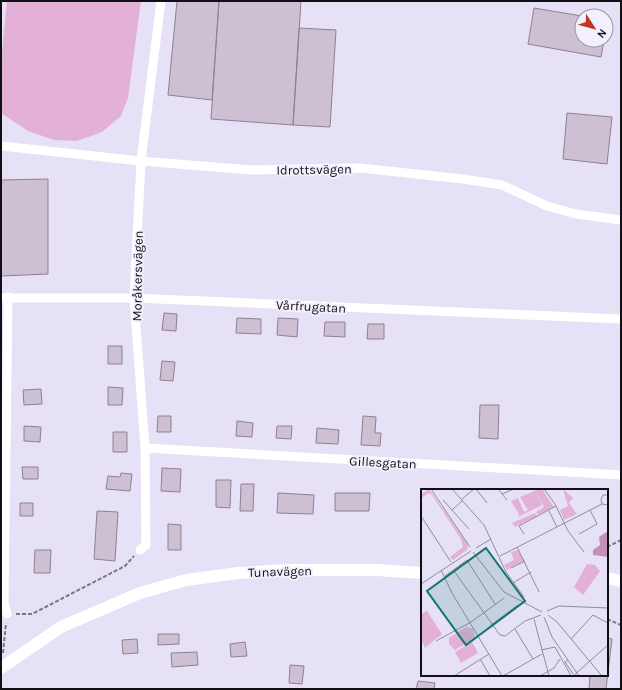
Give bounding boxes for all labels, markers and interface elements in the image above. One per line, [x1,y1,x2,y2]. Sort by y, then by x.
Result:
north arrow [574,8,614,48]
text: N [594,27,609,41]
street label: Idrottsvägen [276,161,352,178]
street label: Moråkersvägen [129,230,146,322]
street label: Vårfrugatan [276,297,346,316]
street label: Gillesgatan [349,453,417,472]
inset map [421,489,608,676]
street label: Tunavägen [248,563,312,580]

